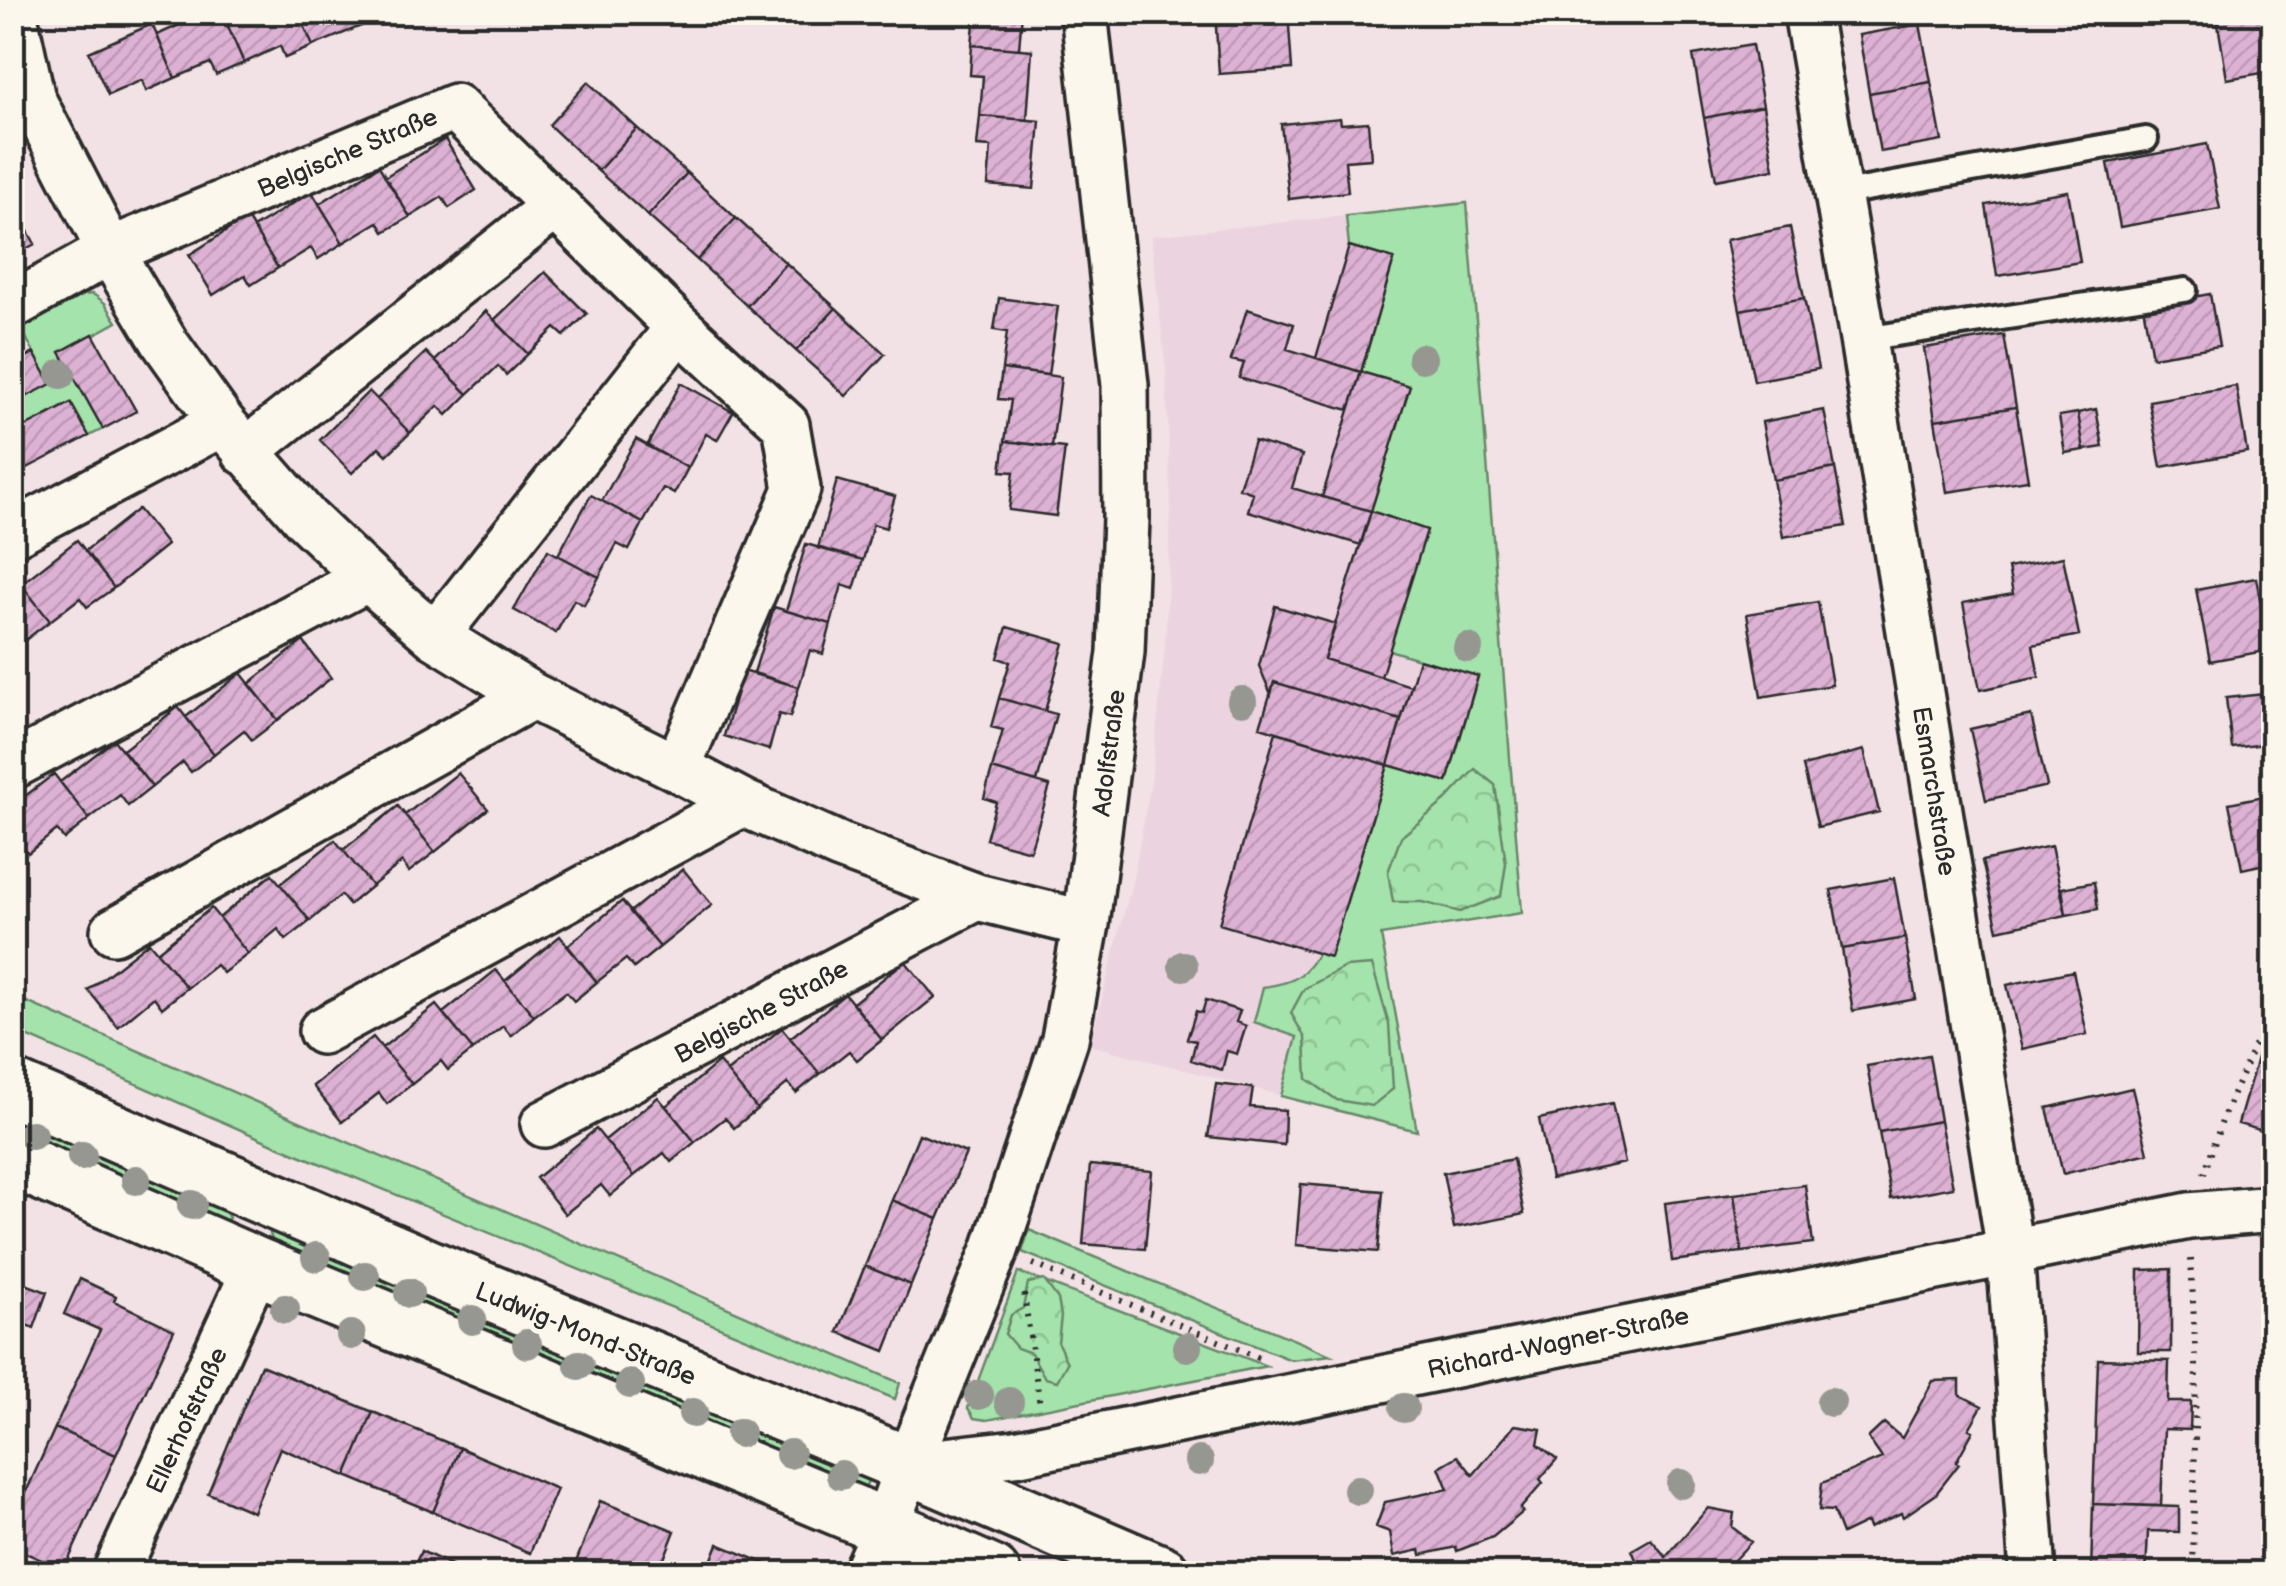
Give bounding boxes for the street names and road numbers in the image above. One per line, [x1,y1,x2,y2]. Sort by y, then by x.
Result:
street label: Belgische Straße [253,101,442,205]
street label: Adolfstraße [1086,688,1133,818]
street label: Esmarchstraße [1905,704,1962,878]
street label: Belgische Straße [669,953,854,1071]
street label: Ludwig-Mond-Straße [470,1276,701,1393]
street label: Richard-Wagner-Straße [1425,1301,1692,1386]
street label: Ellerhofstraße [140,1342,235,1499]

